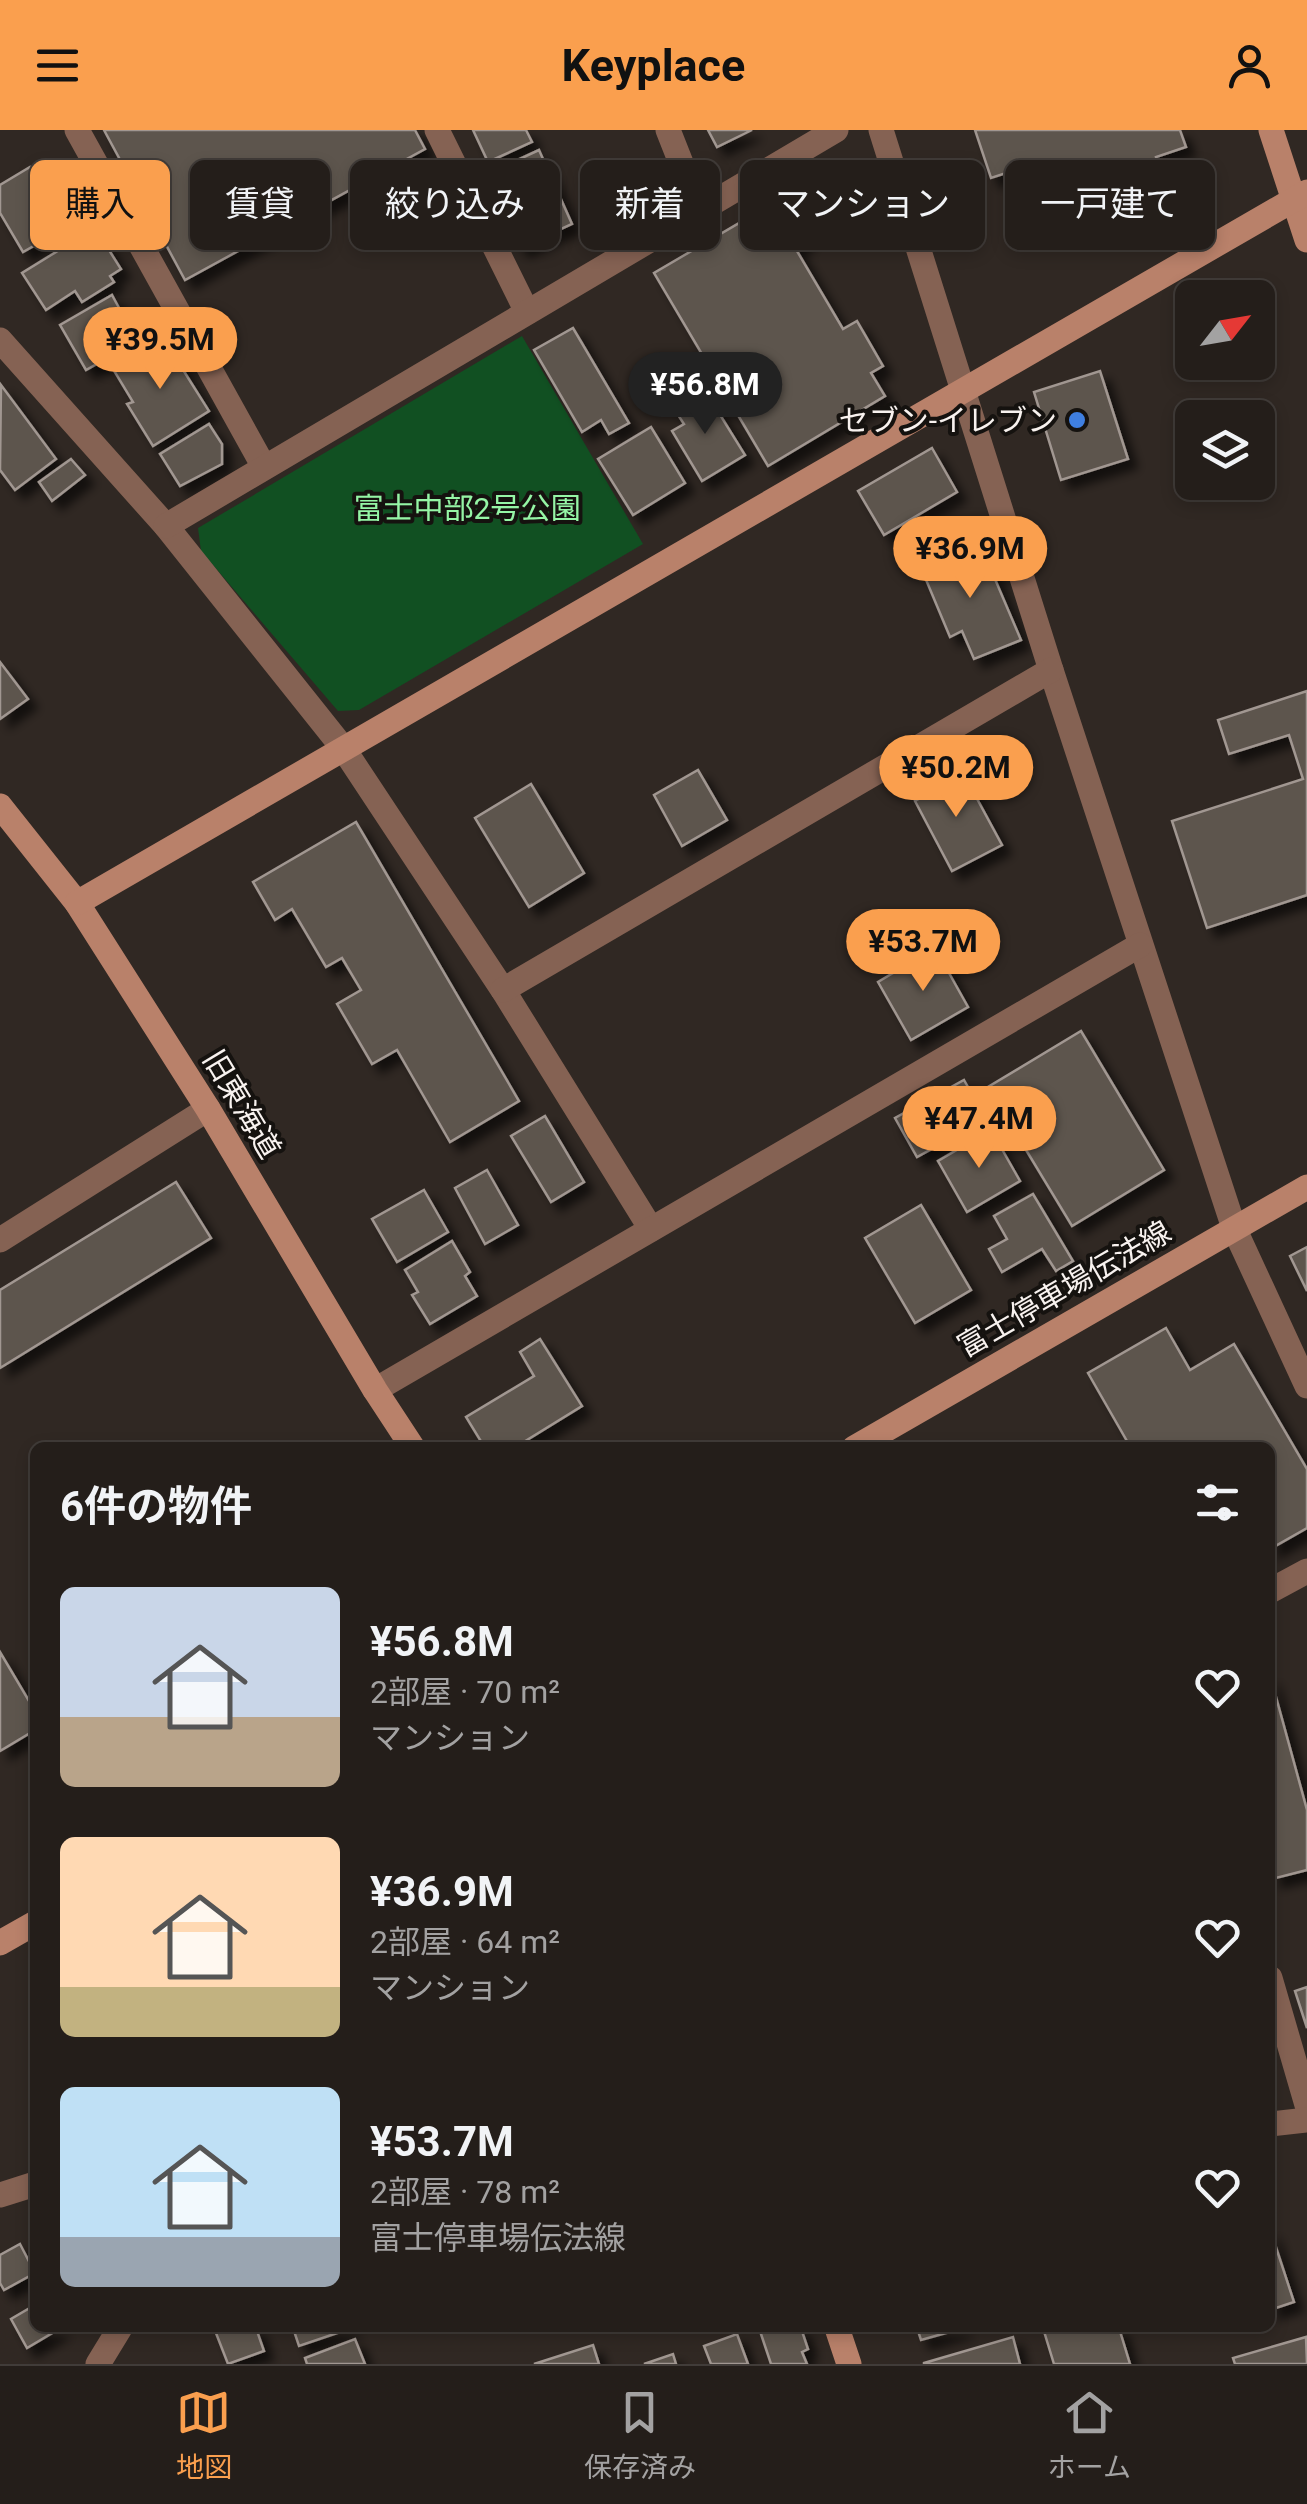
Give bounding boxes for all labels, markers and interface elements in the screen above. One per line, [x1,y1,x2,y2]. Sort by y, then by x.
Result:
icon: menu [30,38,85,93]
icon: person [1222,38,1277,93]
text: Keyplace [562,39,745,92]
chip: 購入 [30,160,170,250]
chip: 賃貸 [190,160,330,250]
chip: 絞り込み [350,160,560,250]
chip: 新着 [580,160,720,250]
chip: マンション [740,160,985,250]
chip: 一戸建て [1005,160,1215,250]
north arrow [1175,280,1275,380]
map controls [1175,280,1275,500]
pin: ¥39.5M [79,307,241,392]
text: ¥39.5M [105,320,215,358]
pin: ¥56.8M [624,352,786,437]
text: ¥56.8M [650,365,760,403]
button: layers [1175,400,1275,500]
place label: セブン-イレブン [839,403,1057,438]
marker: セブン-イレブン [1066,409,1088,431]
park label: 富士中部2号公園 [354,491,580,526]
pin: ¥36.9M [889,516,1051,601]
text: ¥36.9M [915,529,1025,567]
pin: ¥50.2M [875,735,1037,820]
text: ¥50.2M [901,748,1011,786]
pin: ¥53.7M [842,909,1004,994]
text: ¥53.7M [868,922,978,960]
street label: 旧東海道 [196,1044,288,1164]
pin: ¥47.4M [898,1086,1060,1171]
text: ¥47.4M [924,1099,1034,1137]
street label: 富士停車場伝法線 [951,1214,1177,1364]
icon: filters [1190,1475,1245,1530]
text: 6件の物件 [60,1482,252,1531]
text: ¥56.8M [370,1617,514,1666]
icon: home [140,1627,260,1747]
icon: heart [1190,1660,1245,1715]
text: 2部屋 · 70 m² [370,1673,560,1711]
text: マンション [370,1719,530,1757]
text: ¥36.9M [370,1867,514,1916]
icon: home [140,1877,260,1997]
icon: heart [1190,1910,1245,1965]
text: 2部屋 · 64 m² [370,1923,560,1961]
text: マンション [370,1969,530,2007]
text: ¥53.7M [370,2117,514,2166]
icon: home [140,2127,260,2247]
icon: heart [1190,2160,1245,2215]
text: 2部屋 · 78 m² [370,2173,560,2211]
text: 富士停車場伝法線 [370,2219,626,2257]
tab: 地図 [176,2385,232,2485]
tab: 保存済み [584,2385,696,2485]
tab: ホーム [1048,2385,1131,2485]

